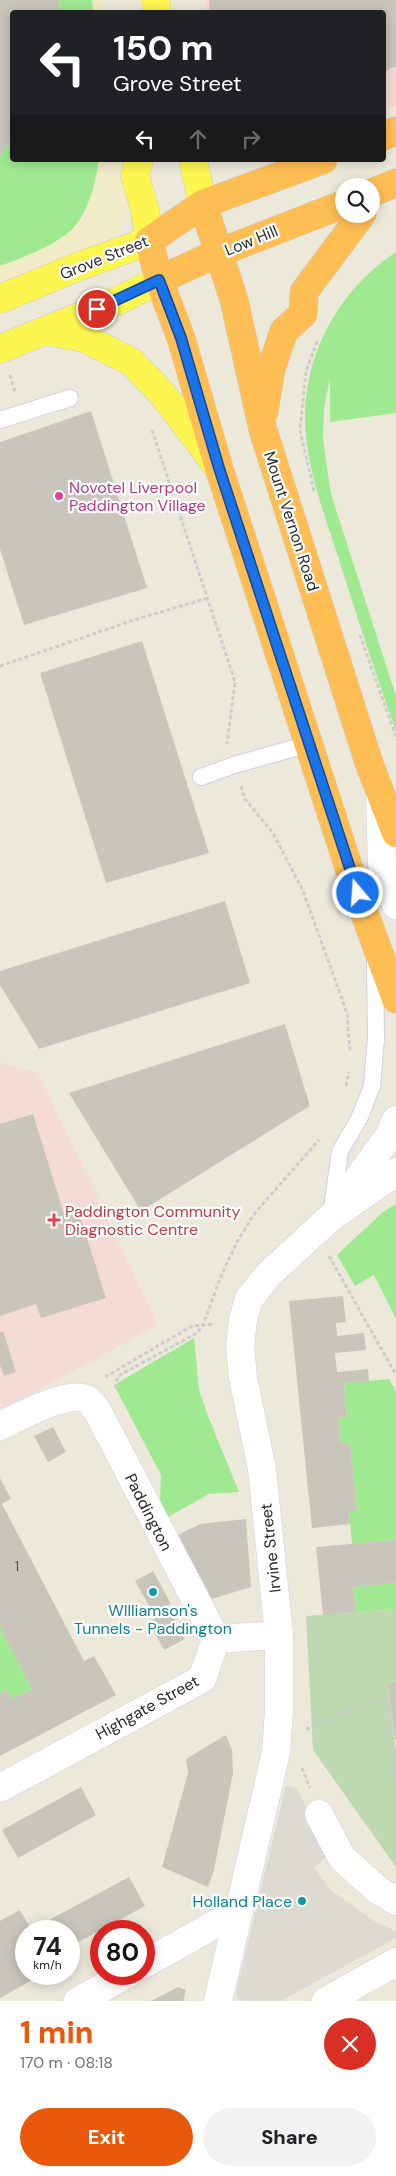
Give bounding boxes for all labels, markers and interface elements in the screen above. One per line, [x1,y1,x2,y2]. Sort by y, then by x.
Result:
text: 150 m [113,25,213,71]
icon: left [30,30,95,95]
text: Grove Street [113,69,242,98]
icon: left [131,125,159,153]
icon: ahead [184,125,212,153]
icon: right [237,125,265,153]
map controls [335,178,380,223]
button: search [335,178,380,223]
street label: Low Hill [221,220,281,261]
street label: Grove Street [57,230,151,285]
pin [76,288,118,330]
icon: arrive [83,295,111,323]
street label: Mount Vernon Road [259,449,324,594]
place label: Novotel Liverpool Paddington Village [69,477,206,516]
marker: Novotel Liverpool Paddington Village [53,490,65,502]
position arrow [331,866,383,918]
place label: Paddington Community Diagnostic Centre [65,1201,241,1240]
marker: Paddington Community Diagnostic Centre [47,1213,61,1227]
street label: Paddington [120,1470,177,1555]
street label: Irvine Street [255,1502,286,1594]
house number: 1 [15,1557,19,1575]
marker: WIlliamson's Tunnels - Paddington [147,1586,159,1598]
place label: WIlliamson's Tunnels - Paddington [74,1600,232,1639]
street label: Highgate Street [92,1670,203,1745]
place label: Holland Place [193,1891,292,1912]
marker: Holland Place [296,1895,308,1907]
speed limit sign: 80 [90,1920,155,1985]
text: 74 [33,1930,62,1963]
text: km/h [33,1957,62,1973]
text: 1 min [20,2013,93,2052]
button: close [324,2018,376,2070]
text: 170 m · 08:18 [20,2052,113,2073]
button: Exit [20,2108,193,2166]
button: Share [203,2108,376,2166]

